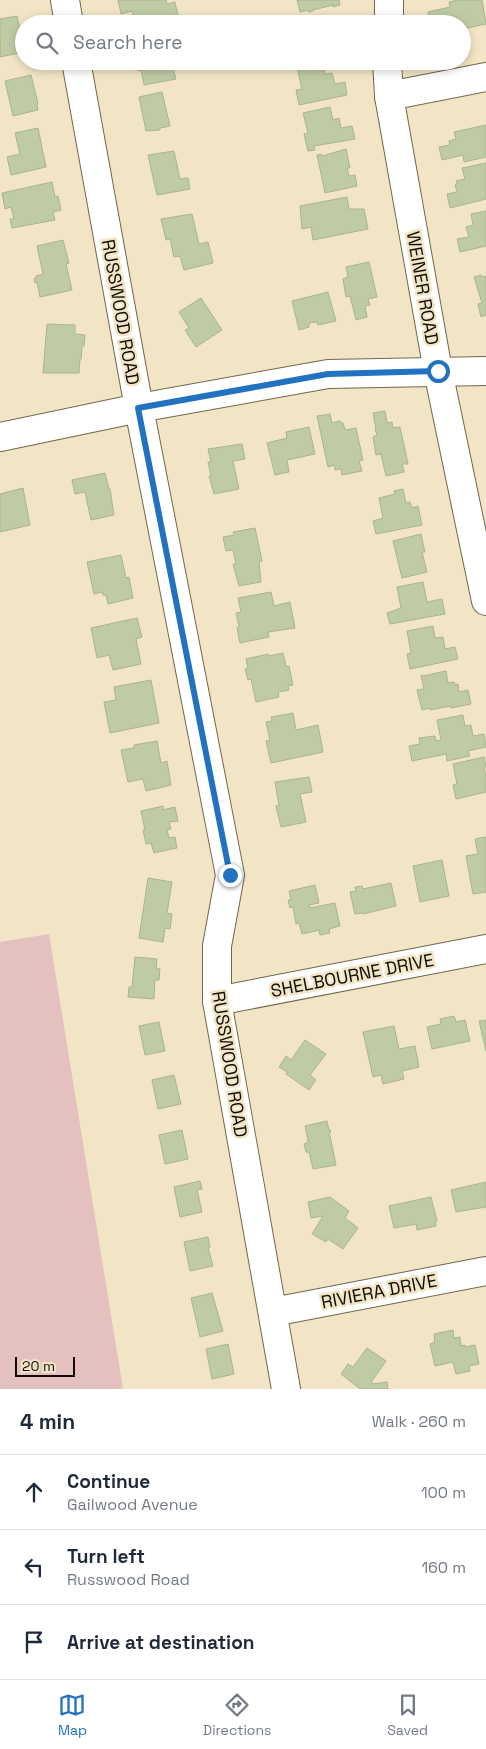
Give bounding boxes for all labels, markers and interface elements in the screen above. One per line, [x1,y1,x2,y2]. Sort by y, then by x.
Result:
search box [15,15,471,70]
icon: search [33,29,61,57]
text: Search here [73,30,183,55]
street label: WEINER ROAD [402,229,444,347]
street label: RUSSWOOD ROAD [97,237,145,387]
route start [427,360,450,383]
route end [219,864,242,887]
street label: SHELBOURNE DRIVE [268,948,436,1002]
street label: RUSSWOOD ROAD [207,989,253,1139]
street label: RIVIERA DRIVE [319,1269,439,1313]
scale bar [15,1354,75,1377]
text: 20 m [22,1357,55,1375]
text: 4 min [20,1408,75,1435]
text: Walk · 260 m [372,1411,466,1432]
text: Continue [67,1469,150,1494]
icon: ahead [20,1478,48,1506]
text: 100 m [421,1482,466,1503]
text: Gailwood Avenue [67,1494,198,1515]
text: Turn left [67,1544,145,1569]
icon: left [20,1553,48,1581]
text: 160 m [421,1557,466,1578]
text: Russwood Road [67,1569,190,1590]
icon: arrive [20,1628,48,1656]
text: Arrive at destination [67,1630,255,1655]
tab: Map [58,1691,87,1739]
tab: Directions [203,1691,271,1739]
tab: Saved [387,1691,428,1739]

